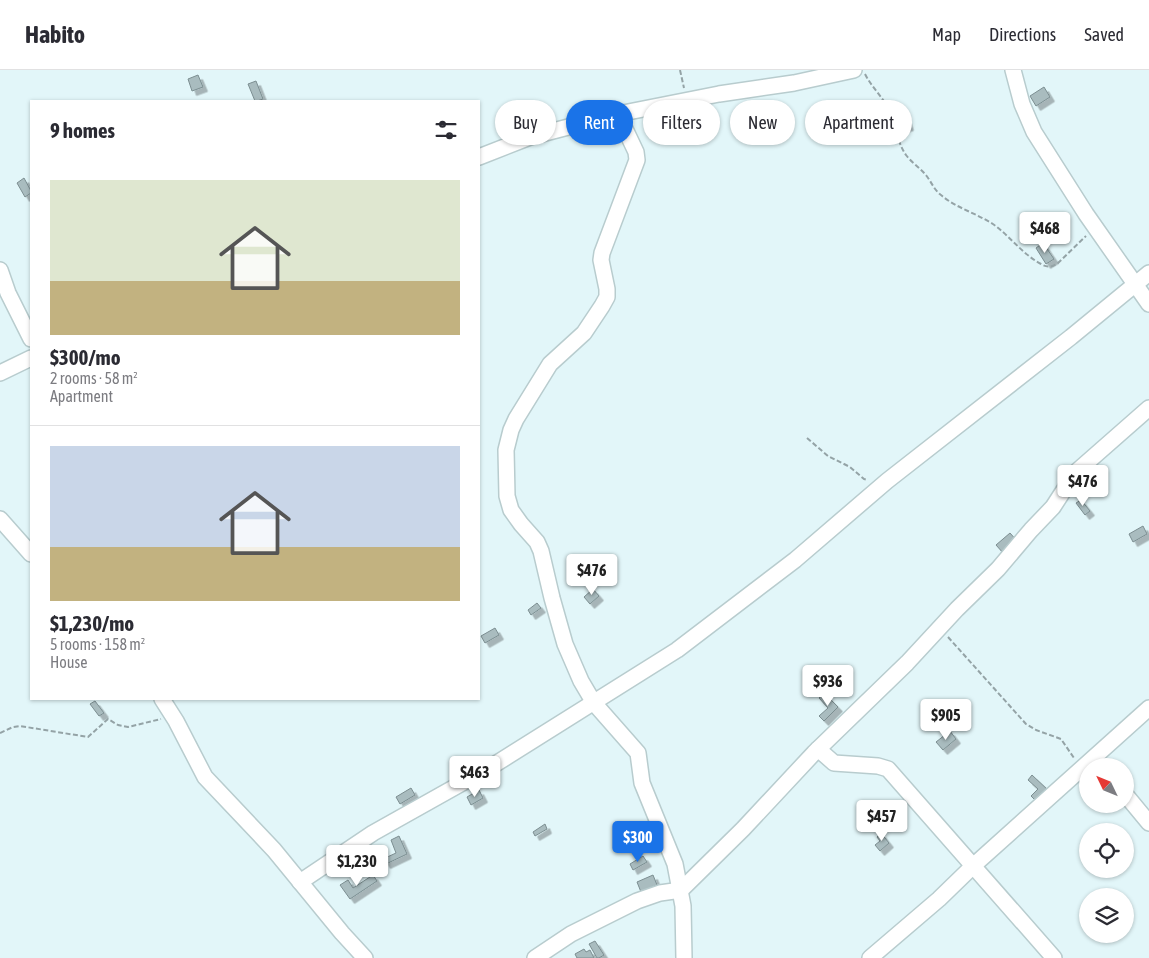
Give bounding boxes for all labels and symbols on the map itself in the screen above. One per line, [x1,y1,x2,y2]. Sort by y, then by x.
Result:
pin: $468 [1015,212,1075,254]
pin: $476 [1053,464,1113,507]
pin: $476 [562,554,622,596]
pin: $936 [798,664,858,707]
pin: $905 [916,698,976,741]
pin: $463 [445,756,505,798]
north arrow [1079,758,1134,812]
pin: $457 [852,800,912,842]
pin: $300 [608,820,668,863]
pin: $1,230 [316,844,398,887]

